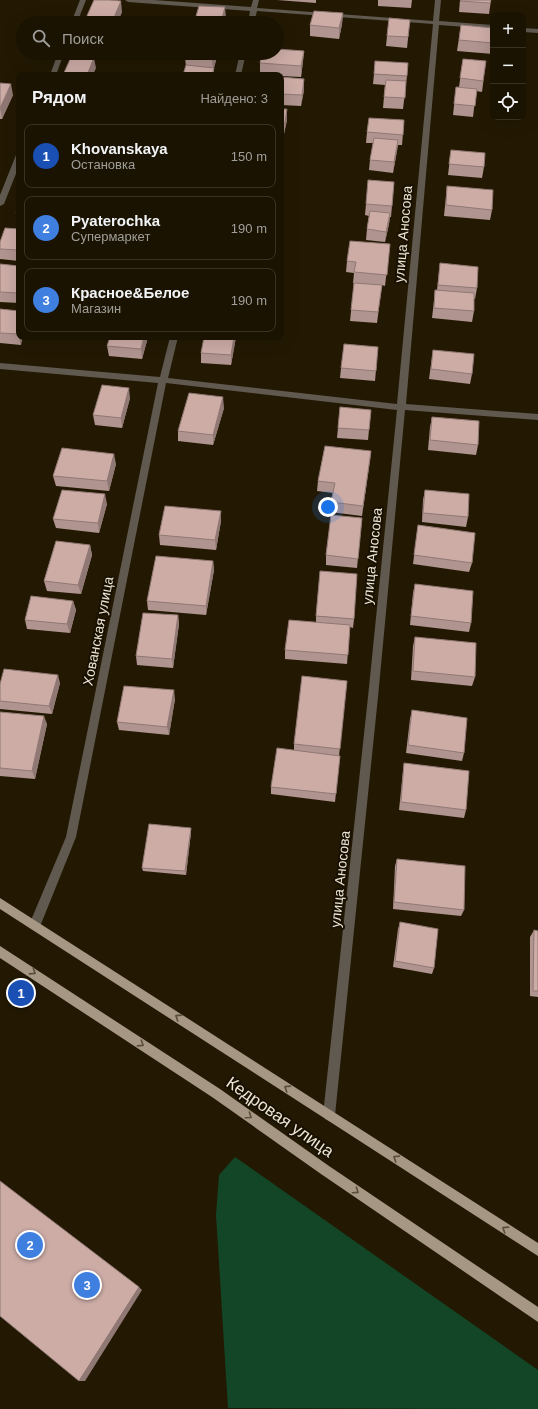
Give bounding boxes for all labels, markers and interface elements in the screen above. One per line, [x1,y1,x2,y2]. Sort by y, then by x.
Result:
map controls [490,12,526,120]
button: + [490,12,526,48]
search box [16,16,284,60]
icon: search [30,27,52,49]
text: Поиск [62,30,104,47]
button: − [490,48,526,84]
button: locate [490,84,526,120]
text: Рядом [32,88,87,107]
text: Найдено: 3 [200,91,268,106]
text: Khovanskaya [71,140,168,157]
text: 1 [42,149,50,164]
text: 150 m [231,149,267,164]
text: Остановка [71,157,135,172]
street label: улица Аносова [391,185,415,283]
text: Pyaterochka [71,212,160,229]
text: 2 [42,221,50,236]
text: 190 m [231,221,267,236]
text: Супермаркет [71,229,150,244]
text: Красное&Белое [71,284,189,301]
text: 3 [42,293,50,308]
text: 190 m [231,293,267,308]
text: Магазин [71,301,121,316]
your location [318,497,338,517]
street label: улица Аносова [359,507,385,605]
street label: Хованская улица [80,575,116,687]
street label: улица Аносова [327,830,353,928]
one-way arrow [29,968,36,975]
pin: 1 [8,978,34,1008]
one-way arrow [175,1015,182,1022]
one-way arrow [137,1039,144,1046]
street label: Кедровая улица [223,1073,338,1161]
one-way arrow [284,1085,291,1093]
one-way arrow [245,1112,252,1119]
one-way arrow [393,1156,400,1163]
one-way arrow [352,1186,359,1194]
one-way arrow [502,1226,509,1234]
pin: 2 [17,1230,43,1260]
pin: 3 [74,1270,100,1300]

